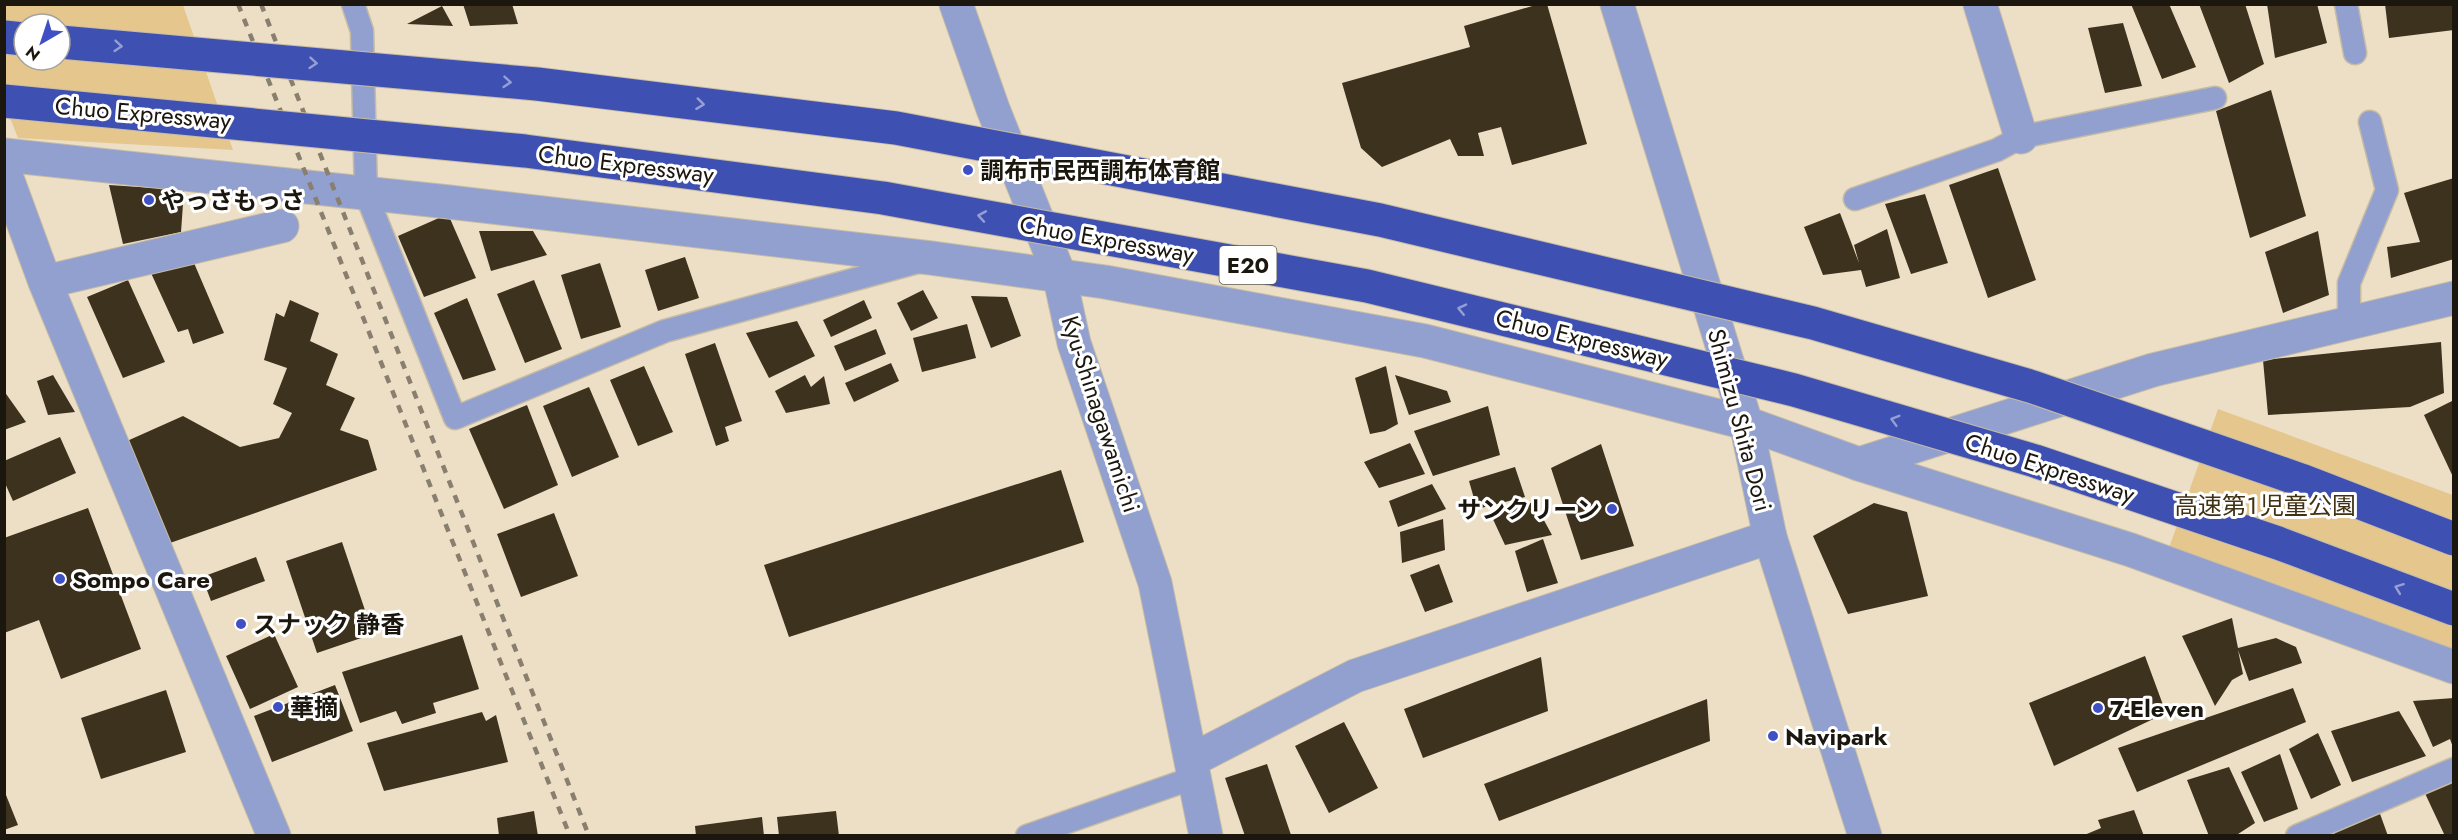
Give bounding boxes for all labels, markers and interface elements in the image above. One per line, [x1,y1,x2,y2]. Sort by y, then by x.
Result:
north arrow [12,12,72,72]
one-way arrow [114,39,123,52]
text: N [21,40,45,66]
one-way arrow [308,56,317,69]
one-way arrow [502,75,511,88]
street label: Chuo Expressway [53,88,233,138]
one-way arrow [696,98,705,110]
street label: Chuo Expressway [536,136,716,192]
place label: 調布市民西調布体育館 [980,153,1220,188]
marker: 調布市民西調布体育館 [961,163,975,177]
place label: やっさもっさ [161,183,305,218]
marker: やっさもっさ [142,193,156,207]
street label: Chuo Expressway [1017,206,1197,272]
one-way arrow [978,210,988,223]
road number: E20 [1220,246,1276,284]
street label: Chuo Expressway [1492,300,1672,376]
one-way arrow [1458,304,1468,317]
street label: Kyu-Shinagawamichi [1053,311,1149,517]
street label: Shimizu Shita Dori [1699,325,1781,515]
one-way arrow [1890,415,1901,427]
street label: Chuo Expressway [1961,424,2140,512]
park label: 高速第１児童公園 [2174,488,2356,523]
place label: サンクリーン [1457,492,1600,527]
marker: サンクリーン [1605,502,1619,516]
place label: Sompo Care [72,562,210,597]
marker: Sompo Care [53,572,67,586]
one-way arrow [2394,583,2405,596]
place label: スナック 静香 [253,607,404,642]
marker: スナック 静香 [234,617,248,631]
place label: 華摘 [290,690,338,725]
place label: 7-Eleven [2110,691,2204,726]
marker: 華摘 [271,700,285,714]
marker: 7-Eleven [2091,701,2105,715]
place label: Navipark [1785,719,1888,754]
marker: Navipark [1766,729,1780,743]

